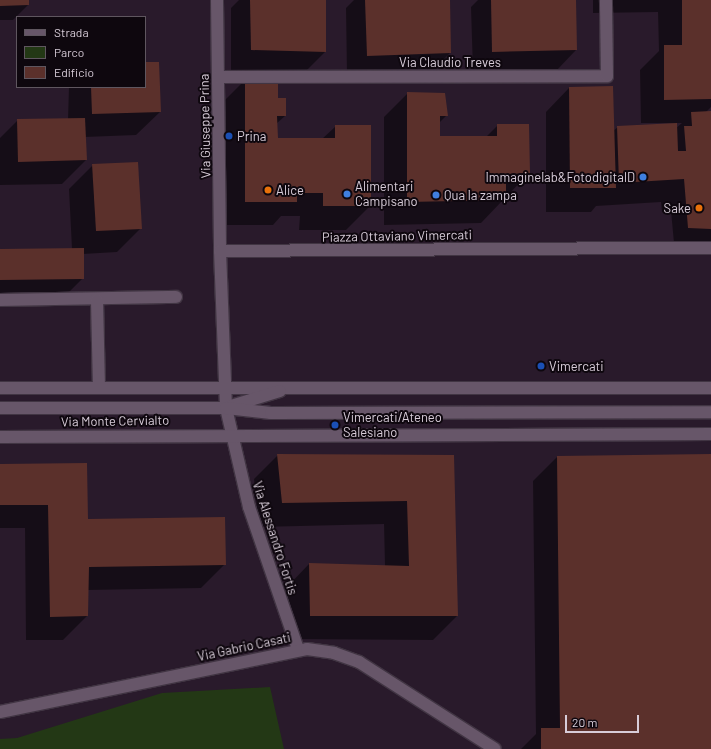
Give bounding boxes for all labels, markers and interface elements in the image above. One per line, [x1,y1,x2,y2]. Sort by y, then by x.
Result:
legend [16,16,146,88]
text: Strada [54,25,89,39]
text: Parco [54,45,84,59]
street label: Via Claudio Treves [399,54,501,70]
text: Edificio [54,65,94,79]
street label: Via Giuseppe Prina [196,73,214,179]
place label: Prina [237,128,266,144]
marker: Prina [224,131,234,141]
place label: Immaginelab&FotodigitalD [486,169,635,185]
marker: Immaginelab&FotodigitalD [638,172,648,182]
place label: Alimentari Campisano [355,179,418,210]
place label: Alice [276,182,304,198]
marker: Alice [263,185,273,195]
place label: Qua la zampa [444,187,517,203]
marker: Alimentari Campisano [342,189,352,199]
marker: Qua la zampa [431,190,441,200]
place label: Sake [664,200,691,216]
marker: Sake [694,203,704,213]
street label: Piazza Ottaviano Vimercati [322,227,472,245]
place label: Vimercati [549,358,604,374]
marker: Vimercati [536,361,546,371]
place label: Vimercati/Ateneo Salesiano [343,410,442,441]
street label: Via Monte Cervialto [61,412,169,430]
marker: Vimercati/Ateneo Salesiano [330,420,340,430]
street label: Via Alessandro Fortis [249,479,301,597]
street label: Via Gabrio Casati [196,630,292,664]
scale bar [567,707,641,733]
text: 20 m [572,715,598,729]

